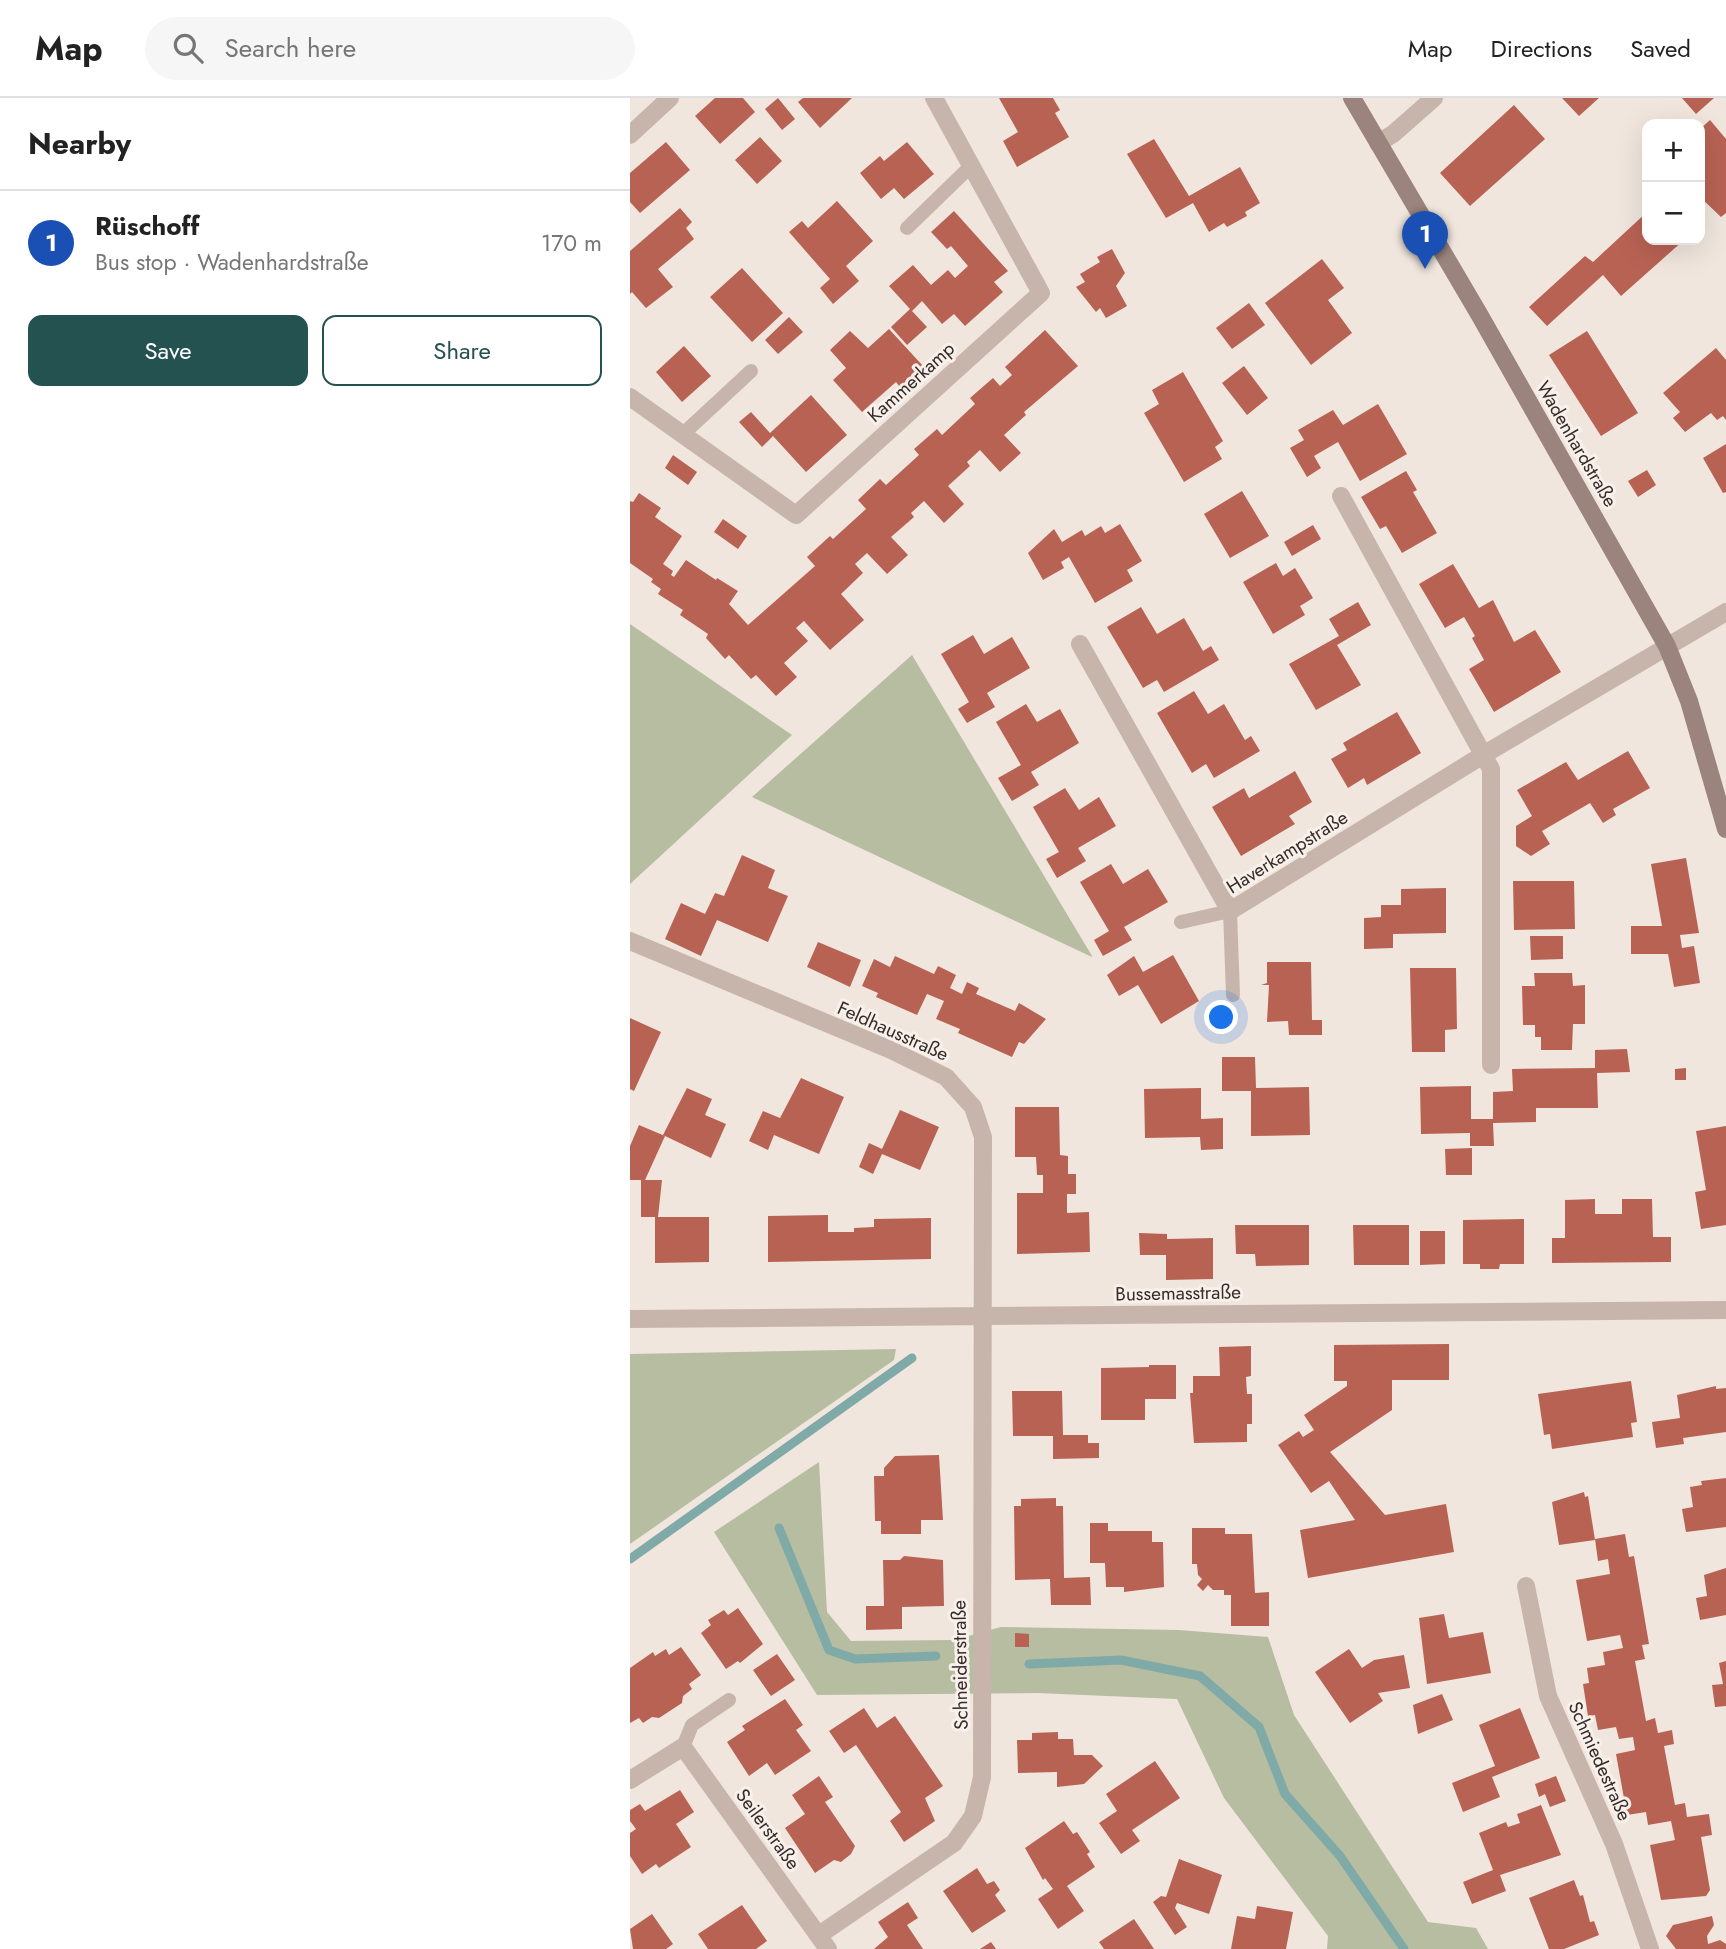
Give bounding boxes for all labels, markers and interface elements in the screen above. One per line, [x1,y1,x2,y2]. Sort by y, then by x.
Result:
search box [145,17,635,80]
text: Map [35,25,103,72]
icon: search [169,29,207,67]
text: Search here [225,29,356,67]
text: Map [1408,31,1453,66]
text: Directions [1491,31,1592,66]
text: Saved [1630,31,1691,66]
map controls [1642,119,1705,245]
button: + [1642,119,1705,182]
text: Nearby [28,122,131,165]
button: − [1642,182,1705,245]
text: Rüschoff [95,207,200,245]
pin: 1 [1402,211,1448,269]
text: 1 [45,226,57,260]
text: 170 m [541,226,602,260]
text: Bus stop · Wadenhardstraße [95,245,369,279]
button: Save [28,315,308,386]
button: Share [322,315,602,386]
street label: Kammerkamp [861,335,961,428]
street label: Wadenhardstraße [1530,376,1624,512]
street label: Haverkampstraße [1221,804,1353,900]
street label: Feldhausstraße [833,994,953,1068]
your location [1204,1000,1238,1034]
street label: Bussemasstraße [1115,1278,1241,1308]
street label: Schneiderstraße [945,1600,975,1730]
street label: Schmiedestraße [1562,1697,1638,1825]
street label: Seilerstraße [729,1783,807,1875]

